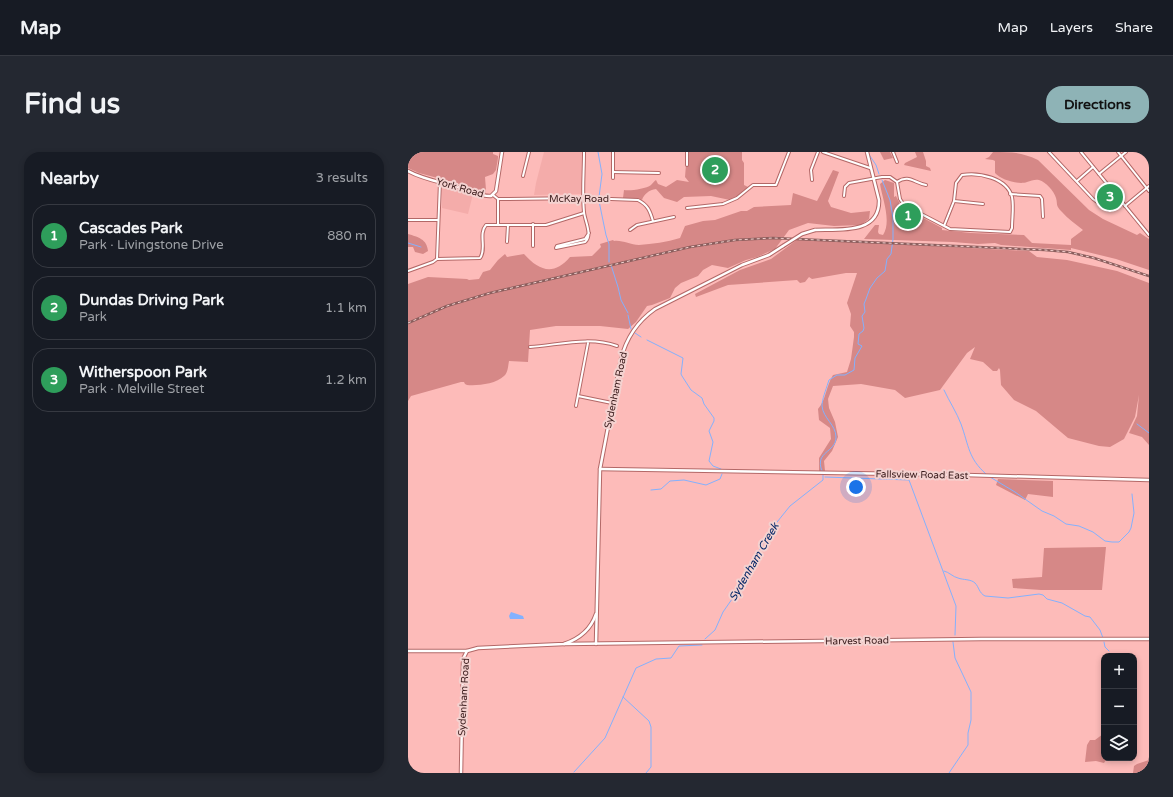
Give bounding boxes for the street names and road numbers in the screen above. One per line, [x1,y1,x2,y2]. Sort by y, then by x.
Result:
street label: York Road [435,176,485,200]
street label: McKay Road [549,193,609,205]
street label: Sydenham Road [602,351,630,429]
street label: Fallsview Road East [875,468,969,482]
street label: Harvest Road [825,634,889,648]
street label: Sydenham Road [456,658,472,736]

